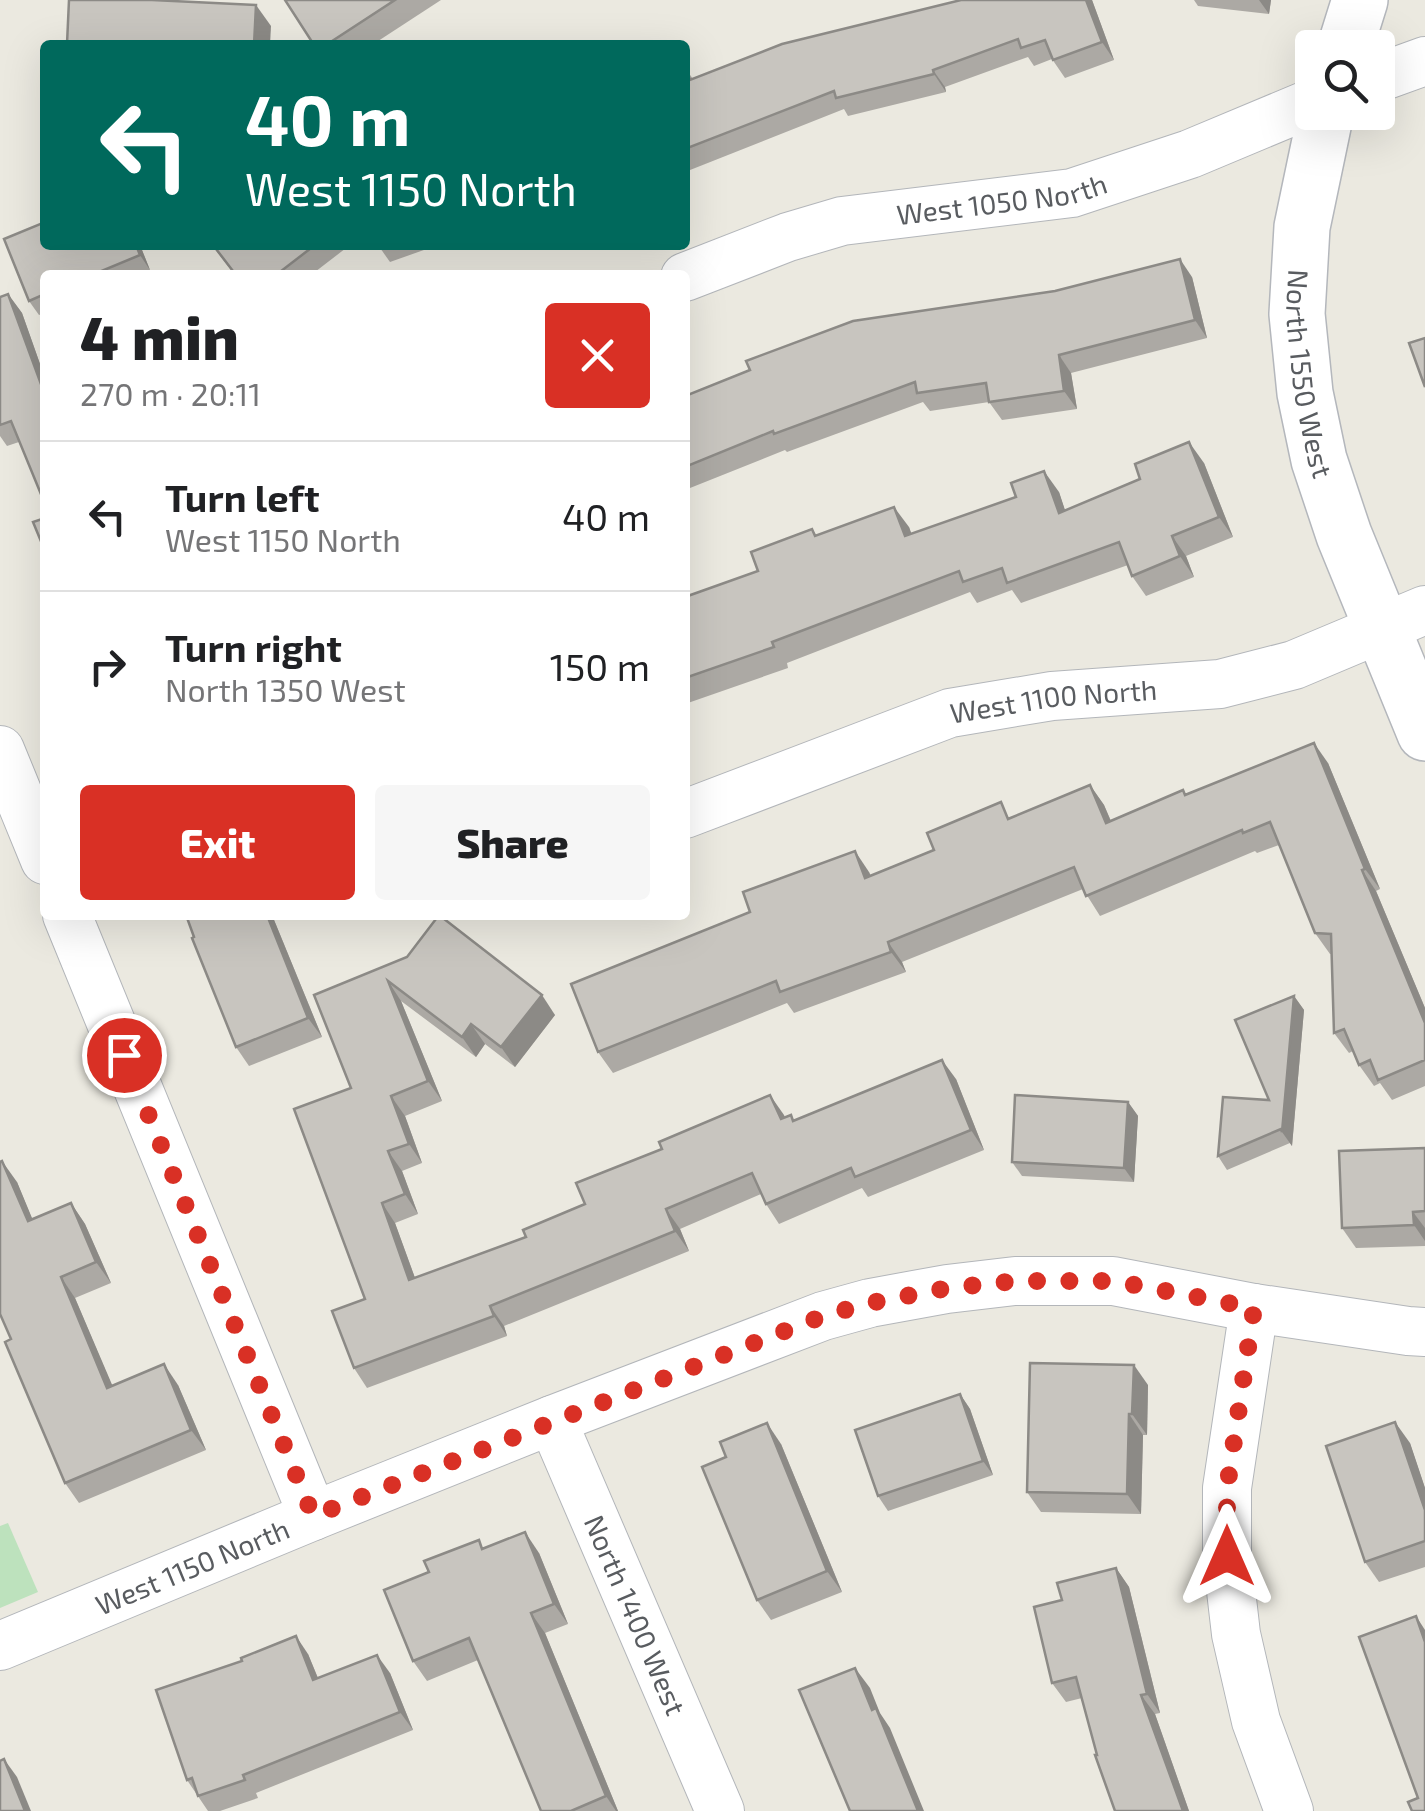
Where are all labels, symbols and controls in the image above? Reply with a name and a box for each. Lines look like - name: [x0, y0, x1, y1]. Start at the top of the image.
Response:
- map controls: [1295, 30, 1395, 130]
- button: search: [1295, 30, 1395, 130]
- text: 40 m: [245, 76, 411, 160]
- icon: left: [80, 80, 210, 210]
- text: West 1150 North: [245, 161, 577, 215]
- street label: West 1050 North: [895, 166, 1111, 231]
- street label: North 1550 West: [1280, 268, 1341, 482]
- text: 4 min: [80, 300, 239, 372]
- button: close: [545, 303, 650, 408]
- text: 270 m · 20:11: [80, 374, 261, 412]
- text: Turn left: [165, 474, 320, 520]
- icon: left: [80, 489, 135, 544]
- text: 40 m: [562, 493, 650, 539]
- text: West 1150 North: [165, 520, 401, 558]
- text: Turn right: [165, 624, 342, 670]
- icon: right: [80, 639, 135, 694]
- text: 150 m: [550, 643, 650, 689]
- text: North 1350 West: [165, 670, 406, 708]
- street label: West 1100 North: [947, 672, 1158, 730]
- button: Exit: [80, 785, 355, 900]
- button: Share: [375, 785, 650, 900]
- pin: [82, 1013, 167, 1098]
- icon: arrive: [97, 1028, 152, 1083]
- position arrow: [1175, 1504, 1279, 1608]
- street label: North 1400 West: [578, 1510, 694, 1720]
- street label: West 1150 North: [90, 1511, 294, 1622]

